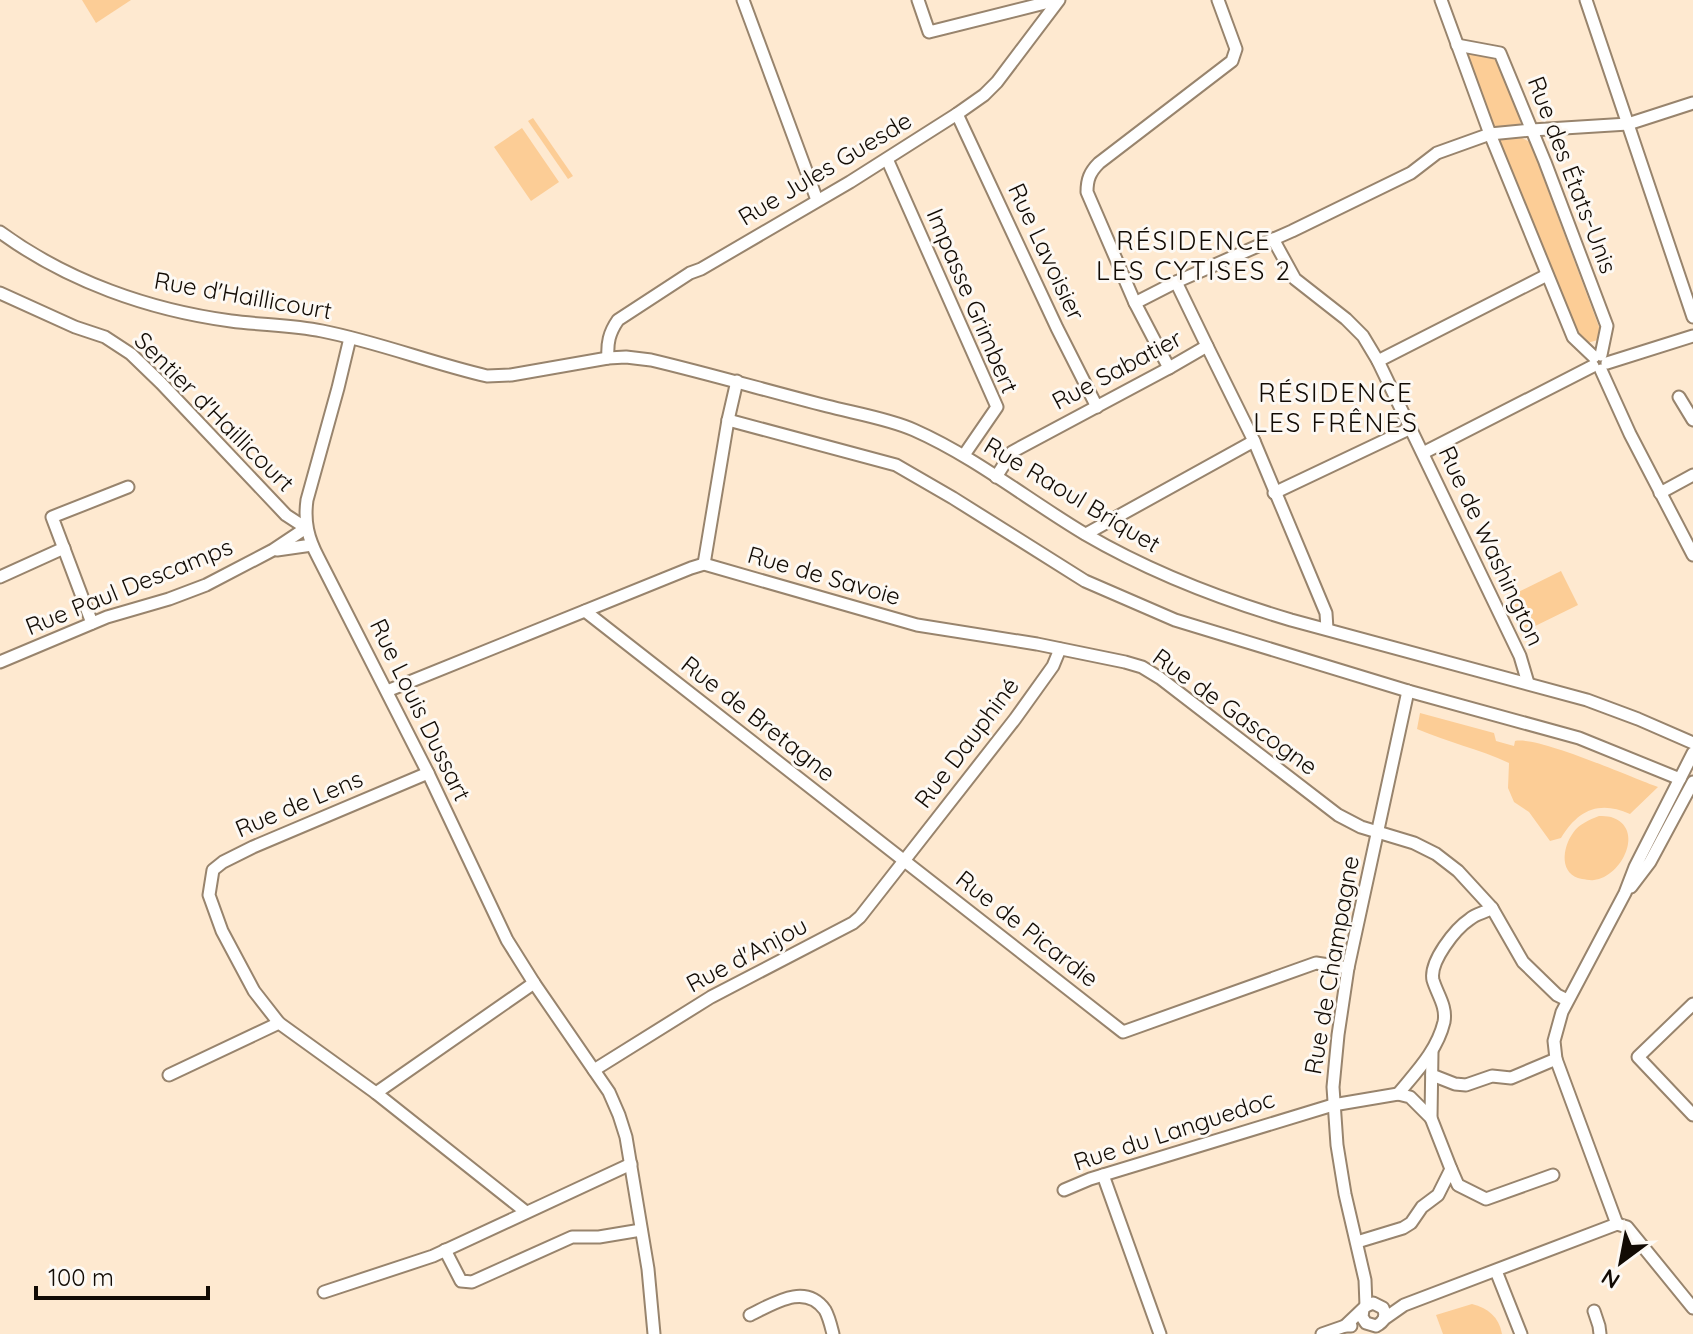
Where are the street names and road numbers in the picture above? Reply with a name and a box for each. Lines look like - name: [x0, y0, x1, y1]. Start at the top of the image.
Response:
- street label: Rue des États-Unis: [1522, 72, 1624, 277]
- street label: Rue Jules Guesde: [732, 105, 917, 232]
- street label: Rue Lavoisier: [1002, 178, 1092, 325]
- street label: Impasse Grimbert: [920, 204, 1025, 398]
- street label: Rue d'Haillicourt: [152, 265, 334, 325]
- street label: Rue Sabatier: [1046, 322, 1187, 416]
- street label: Sentier d'Haillicourt: [129, 325, 301, 497]
- street label: Rue Raoul Briquet: [979, 430, 1166, 559]
- street label: Rue de Washington: [1432, 441, 1551, 650]
- street label: Rue Paul Descamps: [21, 531, 237, 641]
- street label: Rue de Savoie: [744, 539, 904, 611]
- street label: Rue Louis Dussart: [364, 614, 478, 806]
- street label: Rue de Gascogne: [1147, 641, 1324, 781]
- street label: Rue de Bretagne: [676, 649, 842, 788]
- street label: Rue Dauphiné: [907, 671, 1025, 814]
- street label: Rue de Lens: [230, 763, 367, 843]
- street label: Rue de Champagne: [1297, 853, 1365, 1076]
- street label: Rue de Picardie: [950, 863, 1105, 993]
- street label: Rue d'Anjou: [681, 910, 812, 999]
- street label: Rue du Languedoc: [1069, 1083, 1278, 1177]

